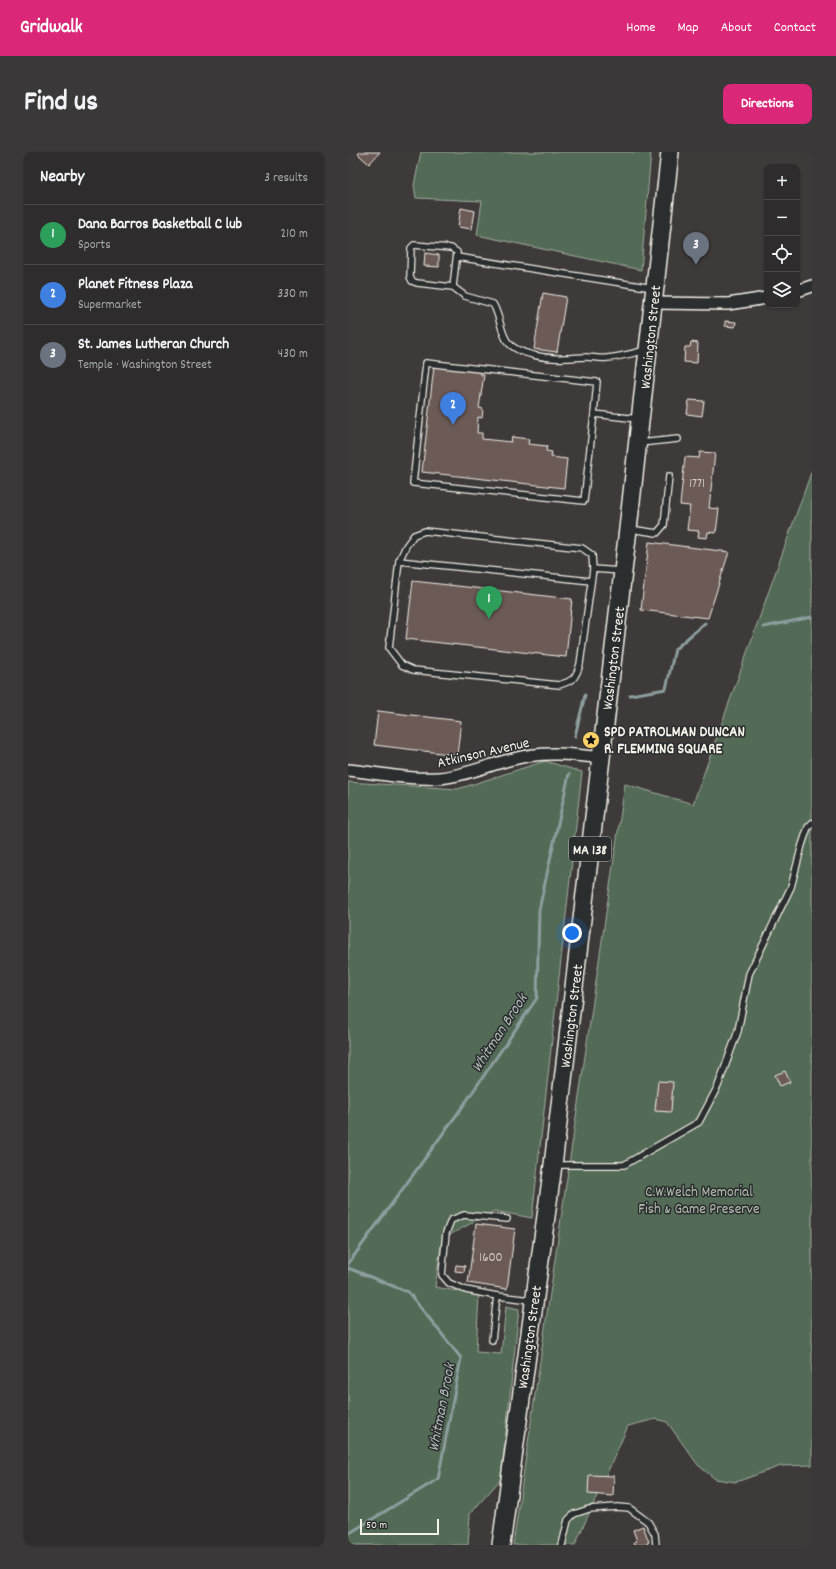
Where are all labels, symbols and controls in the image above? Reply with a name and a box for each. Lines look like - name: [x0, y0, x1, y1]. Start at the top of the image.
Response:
- text: Gridwalk: [20, 15, 83, 42]
- text: Home: [626, 18, 655, 38]
- text: Map: [677, 18, 699, 38]
- text: About: [721, 18, 752, 38]
- text: Contact: [774, 18, 816, 38]
- text: Find us: [24, 84, 98, 124]
- button: Directions: [723, 84, 812, 124]
- map controls: [764, 164, 800, 308]
- button: +: [764, 164, 800, 200]
- text: Nearby: [40, 166, 84, 190]
- text: 3 results: [264, 169, 308, 188]
- button: −: [764, 200, 800, 236]
- text: Dana Barros Basketball C lub: [78, 214, 242, 236]
- text: 1: [52, 225, 54, 244]
- text: 210 m: [280, 225, 308, 244]
- pin: 3: [683, 232, 709, 265]
- text: Sports: [78, 236, 111, 255]
- button: locate: [764, 236, 800, 272]
- button: layers: [764, 272, 800, 308]
- text: Planet Fitness Plaza: [78, 274, 193, 296]
- street label: Washington Street: [636, 284, 668, 390]
- text: 2: [50, 285, 56, 304]
- text: 330 m: [277, 285, 308, 304]
- text: Supermarket: [78, 296, 142, 315]
- text: St. James Lutheran Church: [78, 334, 229, 356]
- text: 3: [50, 345, 56, 364]
- text: 430 m: [278, 345, 308, 364]
- text: Temple · Washington Street: [78, 356, 212, 375]
- pin: 2: [440, 392, 466, 425]
- house number: 1771: [689, 475, 705, 494]
- pin: 1: [476, 586, 502, 619]
- street label: Washington Street: [598, 605, 632, 711]
- place label: SPD PATROLMAN DUNCAN R. FLEMMING SQUARE: [604, 722, 745, 761]
- place icon: SPD PATROLMAN DUNCAN R. FLEMMING SQUARE: [581, 730, 601, 750]
- street label: Atkinson Avenue: [435, 733, 532, 775]
- road number: MA 138: [569, 837, 611, 861]
- your location: [562, 923, 582, 943]
- street label: Washington Street: [556, 963, 590, 1069]
- water label: Whitman Brook: [466, 988, 535, 1077]
- park label: C.W.Welch Memorial Fish & Game Preserve: [638, 1182, 760, 1221]
- house number: 1600: [479, 1249, 503, 1268]
- street label: Washington Street: [513, 1284, 549, 1390]
- water label: Whitman Brook: [423, 1360, 463, 1453]
- scale bar: [360, 1517, 439, 1536]
- text: 50 m: [366, 1518, 387, 1534]

